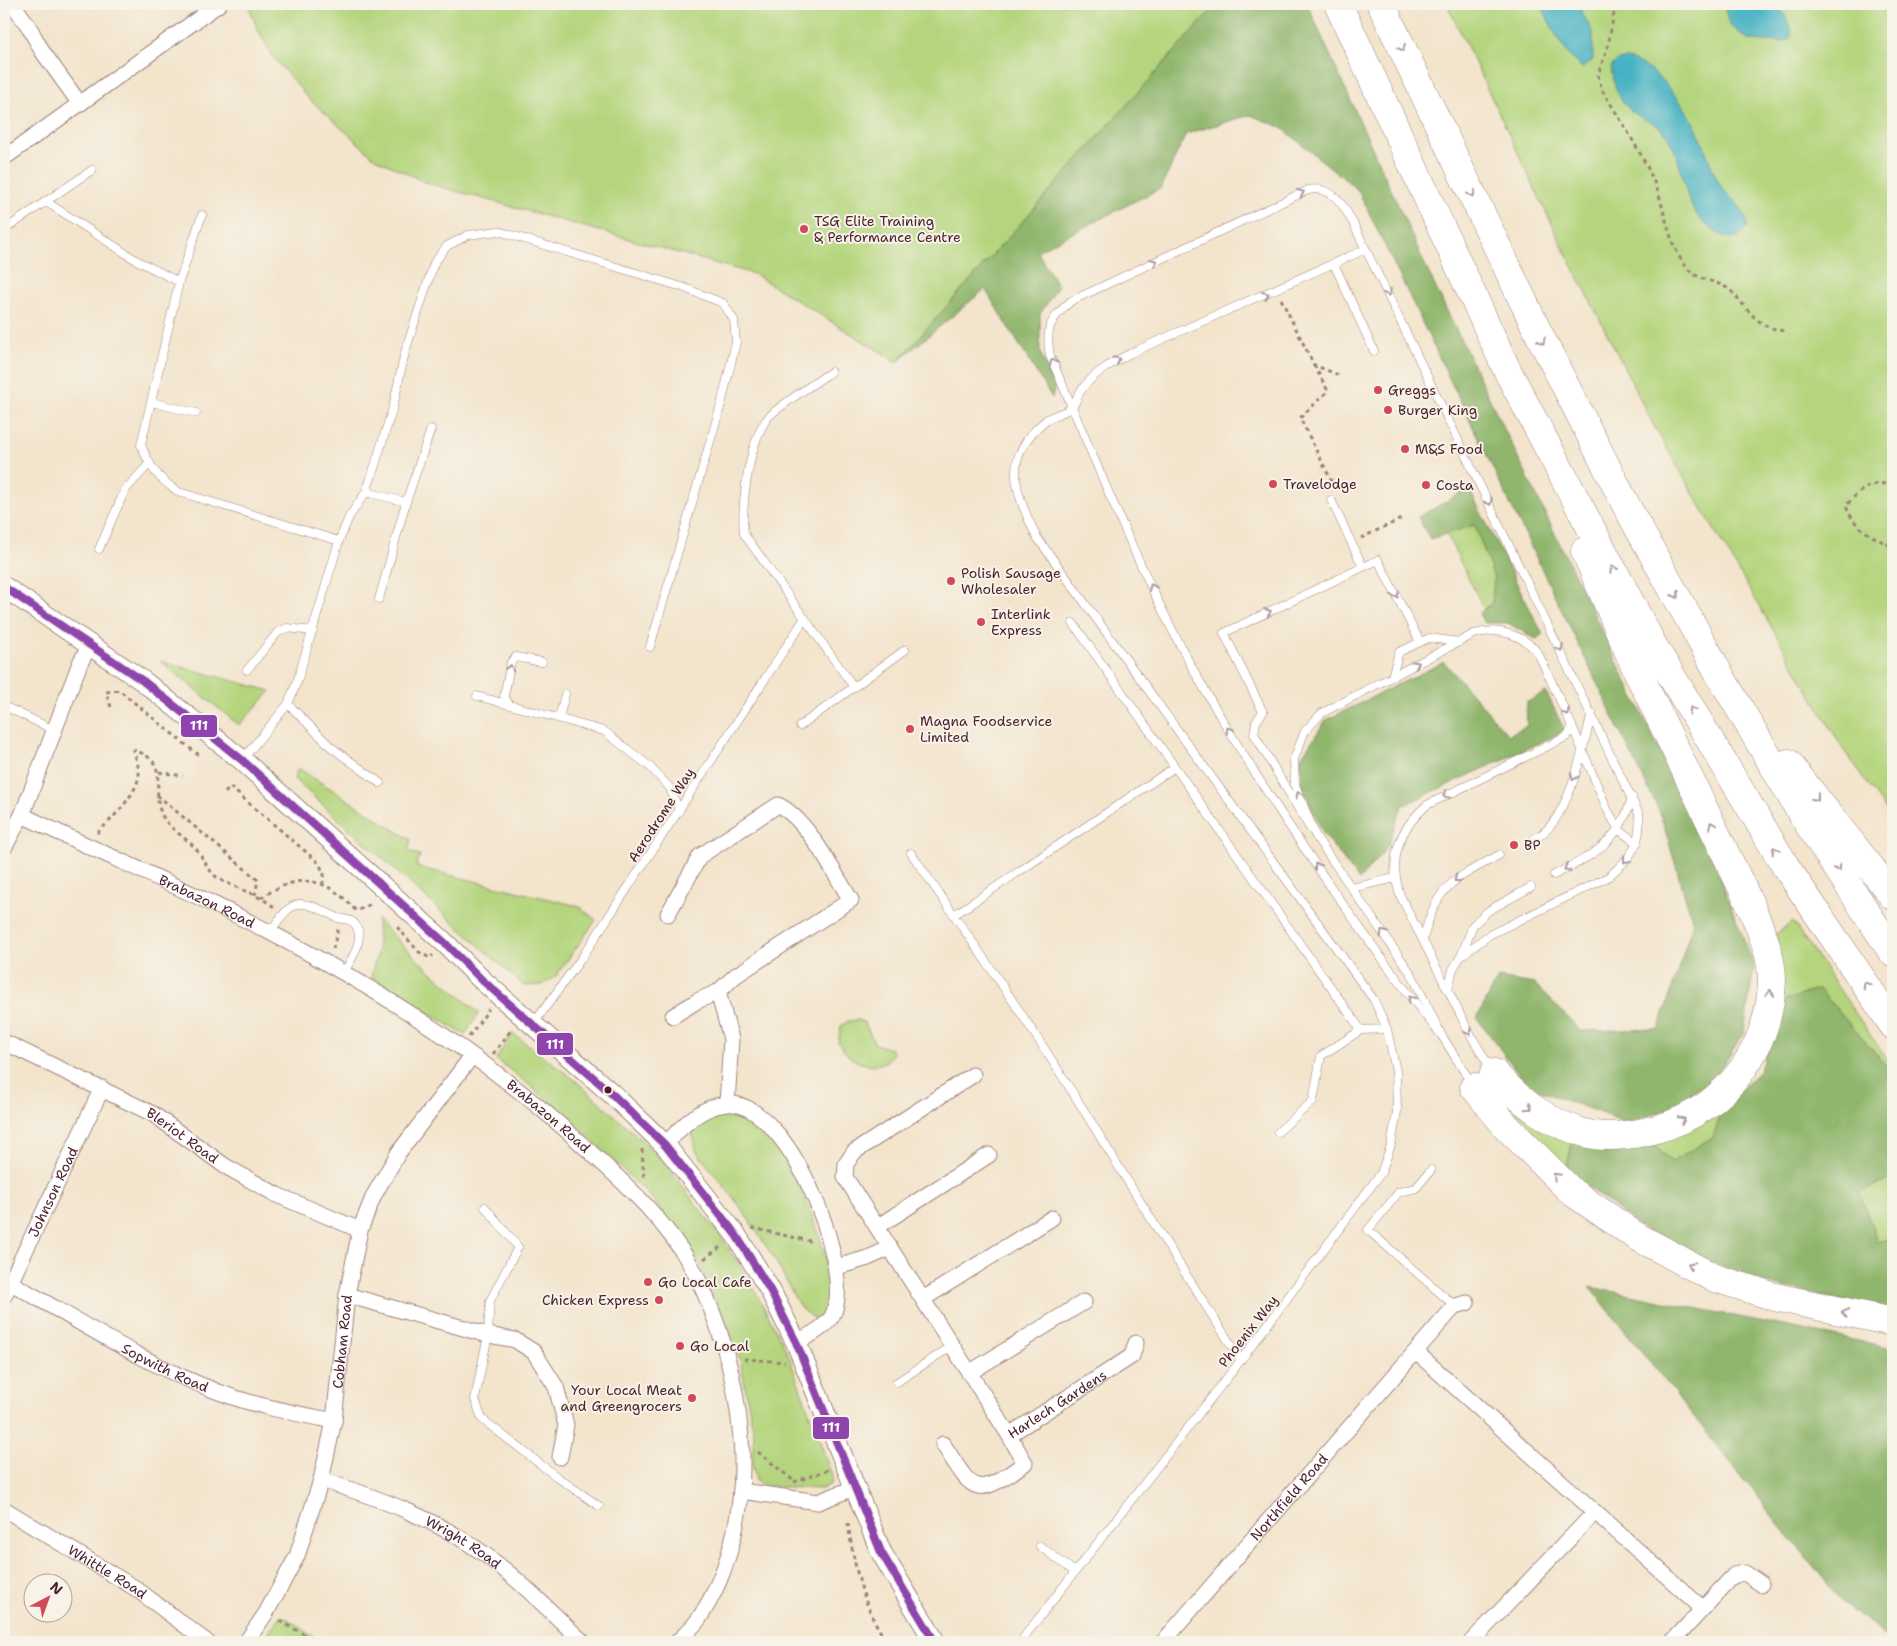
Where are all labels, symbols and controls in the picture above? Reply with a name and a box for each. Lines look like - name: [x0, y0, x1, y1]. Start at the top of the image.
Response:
- one-way arrow: [1396, 43, 1406, 52]
- one-way arrow: [1296, 189, 1305, 200]
- one-way arrow: [1466, 189, 1476, 198]
- place label: TSG Elite Training & Performance Centre: [814, 212, 961, 246]
- marker: TSG Elite Training & Performance Centre: [798, 223, 810, 235]
- one-way arrow: [1149, 258, 1158, 268]
- one-way arrow: [1381, 288, 1392, 297]
- one-way arrow: [1261, 290, 1270, 301]
- one-way arrow: [1536, 336, 1546, 345]
- one-way arrow: [1112, 357, 1121, 367]
- one-way arrow: [1049, 358, 1059, 367]
- place label: Greggs: [1388, 381, 1436, 399]
- marker: Greggs: [1372, 384, 1384, 396]
- place label: Burger King: [1398, 401, 1477, 419]
- marker: Burger King: [1382, 404, 1394, 416]
- place label: M&S Food: [1415, 440, 1483, 458]
- marker: M&S Food: [1399, 443, 1411, 455]
- place label: Travelodge: [1283, 475, 1357, 493]
- place label: Costa: [1436, 476, 1474, 494]
- marker: Travelodge: [1267, 478, 1279, 490]
- marker: Costa: [1420, 479, 1432, 491]
- one-way arrow: [1483, 497, 1493, 506]
- place label: Polish Sausage Wholesaler: [961, 564, 1061, 598]
- one-way arrow: [1609, 565, 1619, 574]
- marker: Polish Sausage Wholesaler: [945, 575, 957, 587]
- one-way arrow: [1148, 583, 1158, 592]
- one-way arrow: [1390, 590, 1400, 599]
- one-way arrow: [1670, 590, 1680, 599]
- place label: Interlink Express: [991, 605, 1051, 639]
- one-way arrow: [1263, 608, 1272, 619]
- marker: Interlink Express: [975, 616, 987, 628]
- one-way arrow: [1554, 643, 1564, 652]
- one-way arrow: [1410, 660, 1419, 670]
- one-way arrow: [504, 664, 514, 673]
- one-way arrow: [1559, 707, 1570, 716]
- one-way arrow: [1689, 707, 1699, 716]
- place label: Magna Foodservice Limited: [920, 712, 1053, 746]
- line badge: 111: [180, 714, 218, 738]
- text: 111: [190, 716, 208, 734]
- marker: Magna Foodservice Limited: [904, 723, 916, 735]
- one-way arrow: [1225, 726, 1235, 735]
- street label: Aerodrome Way: [624, 764, 698, 866]
- one-way arrow: [1569, 772, 1580, 781]
- one-way arrow: [1442, 789, 1451, 799]
- one-way arrow: [1294, 791, 1305, 800]
- one-way arrow: [1810, 793, 1819, 802]
- one-way arrow: [1708, 822, 1718, 831]
- place label: BP: [1524, 836, 1541, 854]
- marker: BP: [1508, 839, 1520, 851]
- one-way arrow: [1772, 846, 1782, 855]
- one-way arrow: [1623, 854, 1632, 863]
- one-way arrow: [1314, 862, 1323, 872]
- one-way arrow: [1563, 862, 1572, 872]
- one-way arrow: [1831, 863, 1841, 872]
- street label: Brabazon Road: [156, 871, 258, 932]
- one-way arrow: [1453, 873, 1463, 882]
- one-way arrow: [1380, 930, 1389, 939]
- one-way arrow: [1863, 981, 1872, 991]
- one-way arrow: [1765, 989, 1776, 997]
- one-way arrow: [1407, 995, 1416, 1004]
- one-way arrow: [1463, 1027, 1473, 1036]
- line badge: 111: [536, 1032, 574, 1056]
- text: 111: [546, 1035, 564, 1053]
- street label: Brabazon Road: [503, 1076, 594, 1157]
- unlabelled marker: [603, 1085, 613, 1095]
- one-way arrow: [1523, 1101, 1533, 1110]
- street label: Bleriot Road: [144, 1103, 222, 1168]
- one-way arrow: [1677, 1116, 1686, 1126]
- street label: Johnson Road: [24, 1144, 82, 1240]
- one-way arrow: [1553, 1172, 1562, 1181]
- one-way arrow: [1687, 1261, 1696, 1271]
- place label: Go Local Cafe: [658, 1273, 752, 1291]
- marker: Go Local Cafe: [642, 1276, 654, 1288]
- place label: Chicken Express: [542, 1291, 649, 1309]
- street label: Phoenix Way: [1214, 1291, 1282, 1371]
- street label: Cobham Road: [328, 1294, 356, 1389]
- marker: Chicken Express: [653, 1294, 665, 1306]
- one-way arrow: [1841, 1309, 1850, 1319]
- place label: Go Local: [690, 1337, 750, 1355]
- street label: Sopwith Road: [118, 1339, 211, 1396]
- marker: Go Local: [674, 1340, 686, 1352]
- street label: Harlech Gardens: [1004, 1366, 1110, 1443]
- place label: Your Local Meat and Greengrocers: [560, 1381, 682, 1415]
- marker: Your Local Meat and Greengrocers: [686, 1392, 698, 1404]
- line badge: 111: [812, 1416, 850, 1440]
- text: 111: [822, 1418, 840, 1436]
- street label: Northfield Road: [1246, 1450, 1332, 1544]
- street label: Wright Road: [422, 1512, 505, 1573]
- street label: Whittle Road: [65, 1541, 151, 1603]
- north arrow: [22, 1574, 72, 1624]
- text: N: [46, 1578, 67, 1599]

